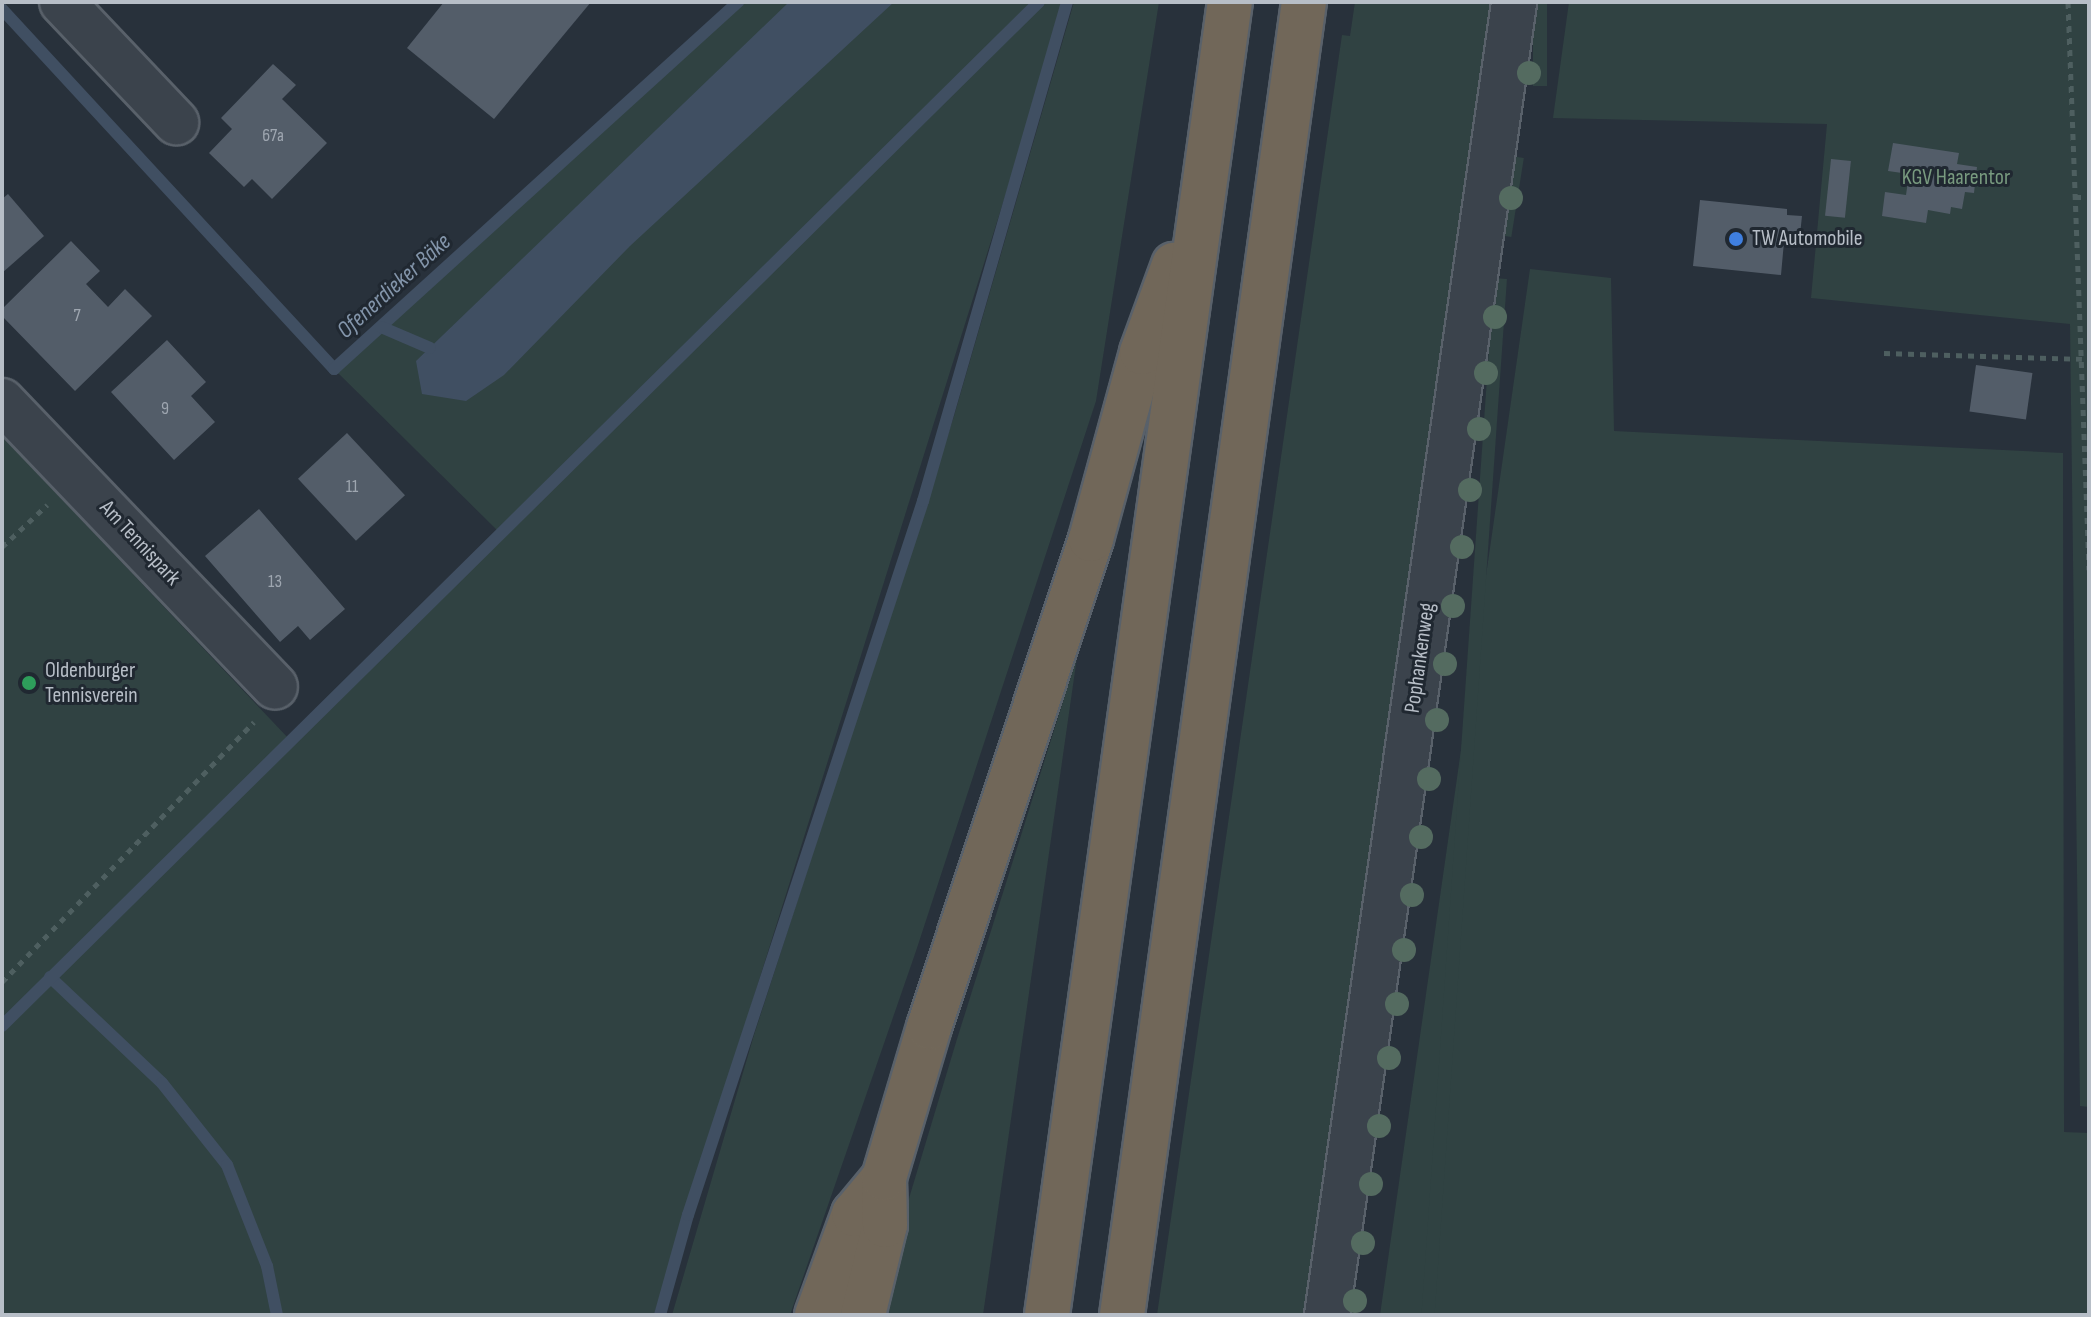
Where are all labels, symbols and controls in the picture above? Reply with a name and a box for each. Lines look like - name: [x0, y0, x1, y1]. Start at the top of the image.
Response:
- house number: 67a: [262, 125, 284, 147]
- park label: KGV Haarentor: [1902, 165, 2010, 191]
- place label: TW Automobile: [1752, 226, 1863, 252]
- water label: Ofenerdieker Bäke: [331, 227, 457, 345]
- marker: TW Automobile: [1727, 230, 1745, 248]
- house number: 7: [73, 305, 81, 327]
- house number: 9: [161, 398, 169, 420]
- house number: 11: [346, 476, 358, 498]
- street label: Am Tennispark: [94, 495, 186, 591]
- house number: 13: [268, 571, 282, 593]
- street label: Pophankenweg: [1399, 601, 1441, 715]
- place label: Oldenburger Tennisverein: [45, 657, 138, 708]
- marker: Oldenburger Tennisverein: [20, 674, 38, 692]

